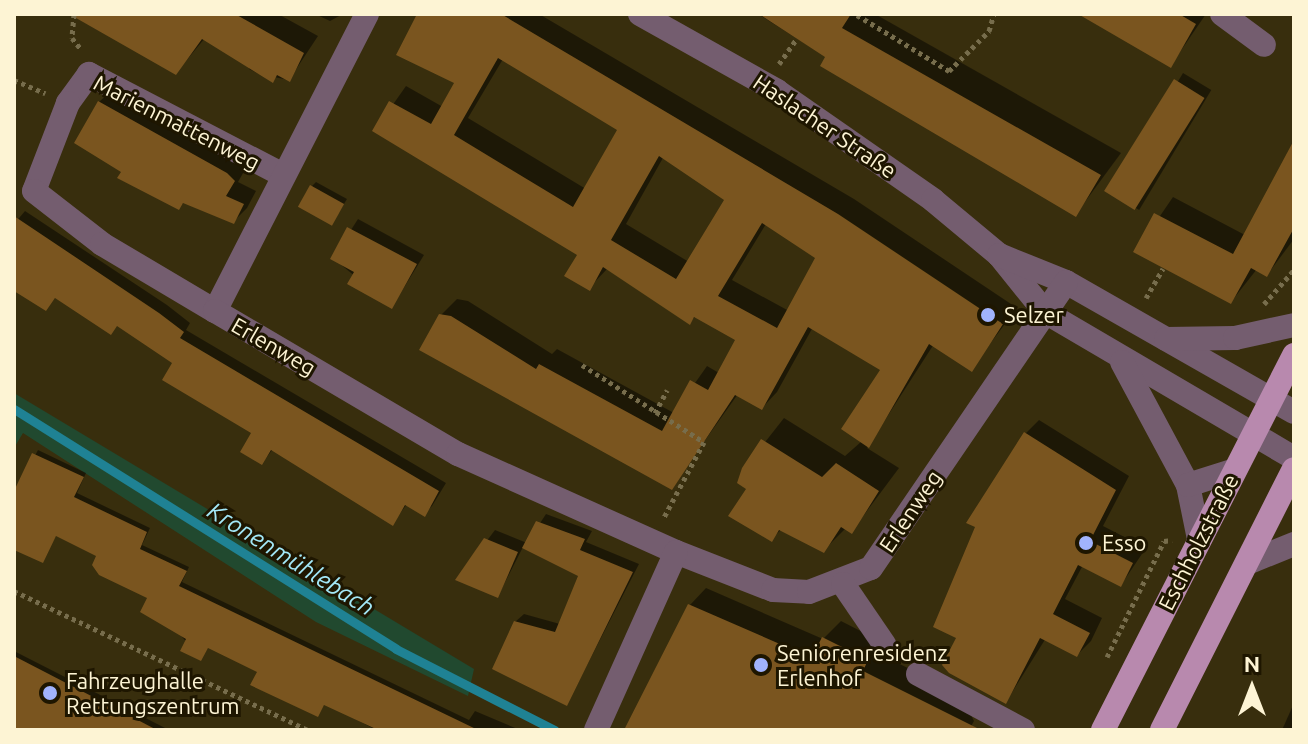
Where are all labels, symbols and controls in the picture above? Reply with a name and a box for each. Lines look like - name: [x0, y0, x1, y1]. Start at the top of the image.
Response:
- street label: Haslacher Straße: [748, 68, 902, 184]
- street label: Marienmattenweg: [90, 69, 264, 175]
- place label: Selzer: [1004, 302, 1064, 328]
- marker: Selzer: [979, 306, 997, 324]
- street label: Erlenweg: [227, 311, 321, 381]
- street label: Erlenweg: [873, 465, 947, 557]
- street label: Eschholzstraße: [1152, 470, 1244, 614]
- water label: Kronenmühlebach: [202, 496, 380, 622]
- place label: Esso: [1102, 530, 1146, 556]
- marker: Esso: [1077, 534, 1095, 552]
- place label: Seniorenresidenz Erlenhof: [777, 639, 948, 690]
- north arrow: [1212, 648, 1292, 728]
- text: N: [1244, 651, 1260, 676]
- marker: Seniorenresidenz Erlenhof: [752, 656, 770, 674]
- place label: Fahrzeughalle Rettungszentrum: [66, 667, 240, 718]
- marker: Fahrzeughalle Rettungszentrum: [41, 684, 59, 702]

